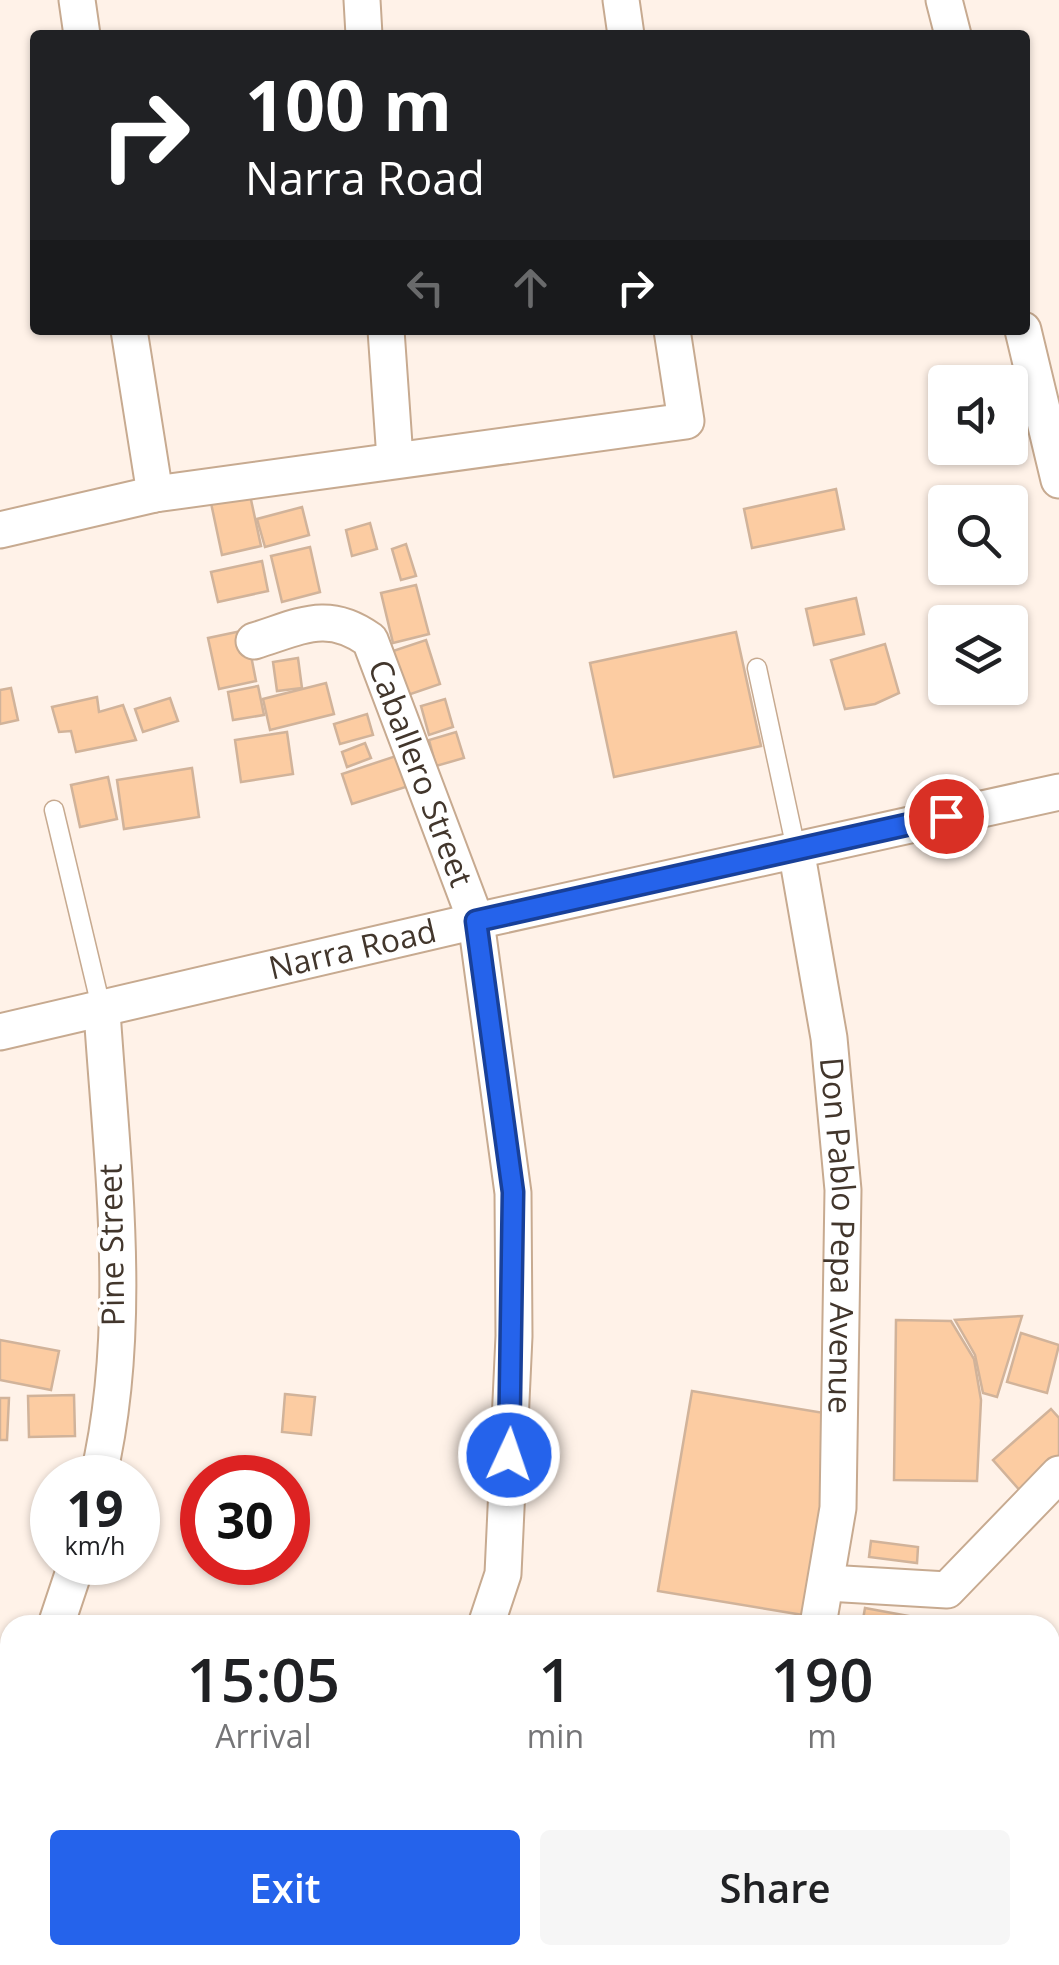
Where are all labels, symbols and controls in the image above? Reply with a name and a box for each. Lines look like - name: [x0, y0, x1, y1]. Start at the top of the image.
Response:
- text: 100 m: [245, 56, 452, 152]
- icon: right: [80, 70, 210, 200]
- text: Narra Road: [245, 147, 485, 208]
- icon: left: [398, 260, 453, 315]
- icon: ahead: [503, 260, 558, 315]
- icon: right: [608, 260, 663, 315]
- map controls: [928, 365, 1028, 705]
- button: sound: [928, 365, 1028, 465]
- button: search: [928, 485, 1028, 585]
- button: layers: [928, 605, 1028, 705]
- street label: Caballero Street: [359, 653, 484, 892]
- pin: [904, 774, 989, 859]
- icon: arrive: [919, 789, 974, 844]
- street label: Narra Road: [264, 908, 440, 989]
- street label: Don Pablo Pepa Avenue: [811, 1055, 866, 1414]
- street label: Pine Street: [88, 1163, 133, 1327]
- position arrow: [457, 1403, 561, 1507]
- speed limit sign: 30: [180, 1455, 310, 1585]
- text: 19: [66, 1474, 124, 1542]
- text: km/h: [65, 1528, 125, 1562]
- text: 15:05: [187, 1638, 340, 1720]
- text: 1: [538, 1638, 573, 1720]
- text: 190: [771, 1638, 873, 1720]
- text: Arrival: [215, 1714, 312, 1757]
- text: min: [527, 1714, 584, 1757]
- text: m: [807, 1714, 837, 1757]
- button: Exit: [50, 1830, 520, 1945]
- button: Share: [540, 1830, 1010, 1945]

